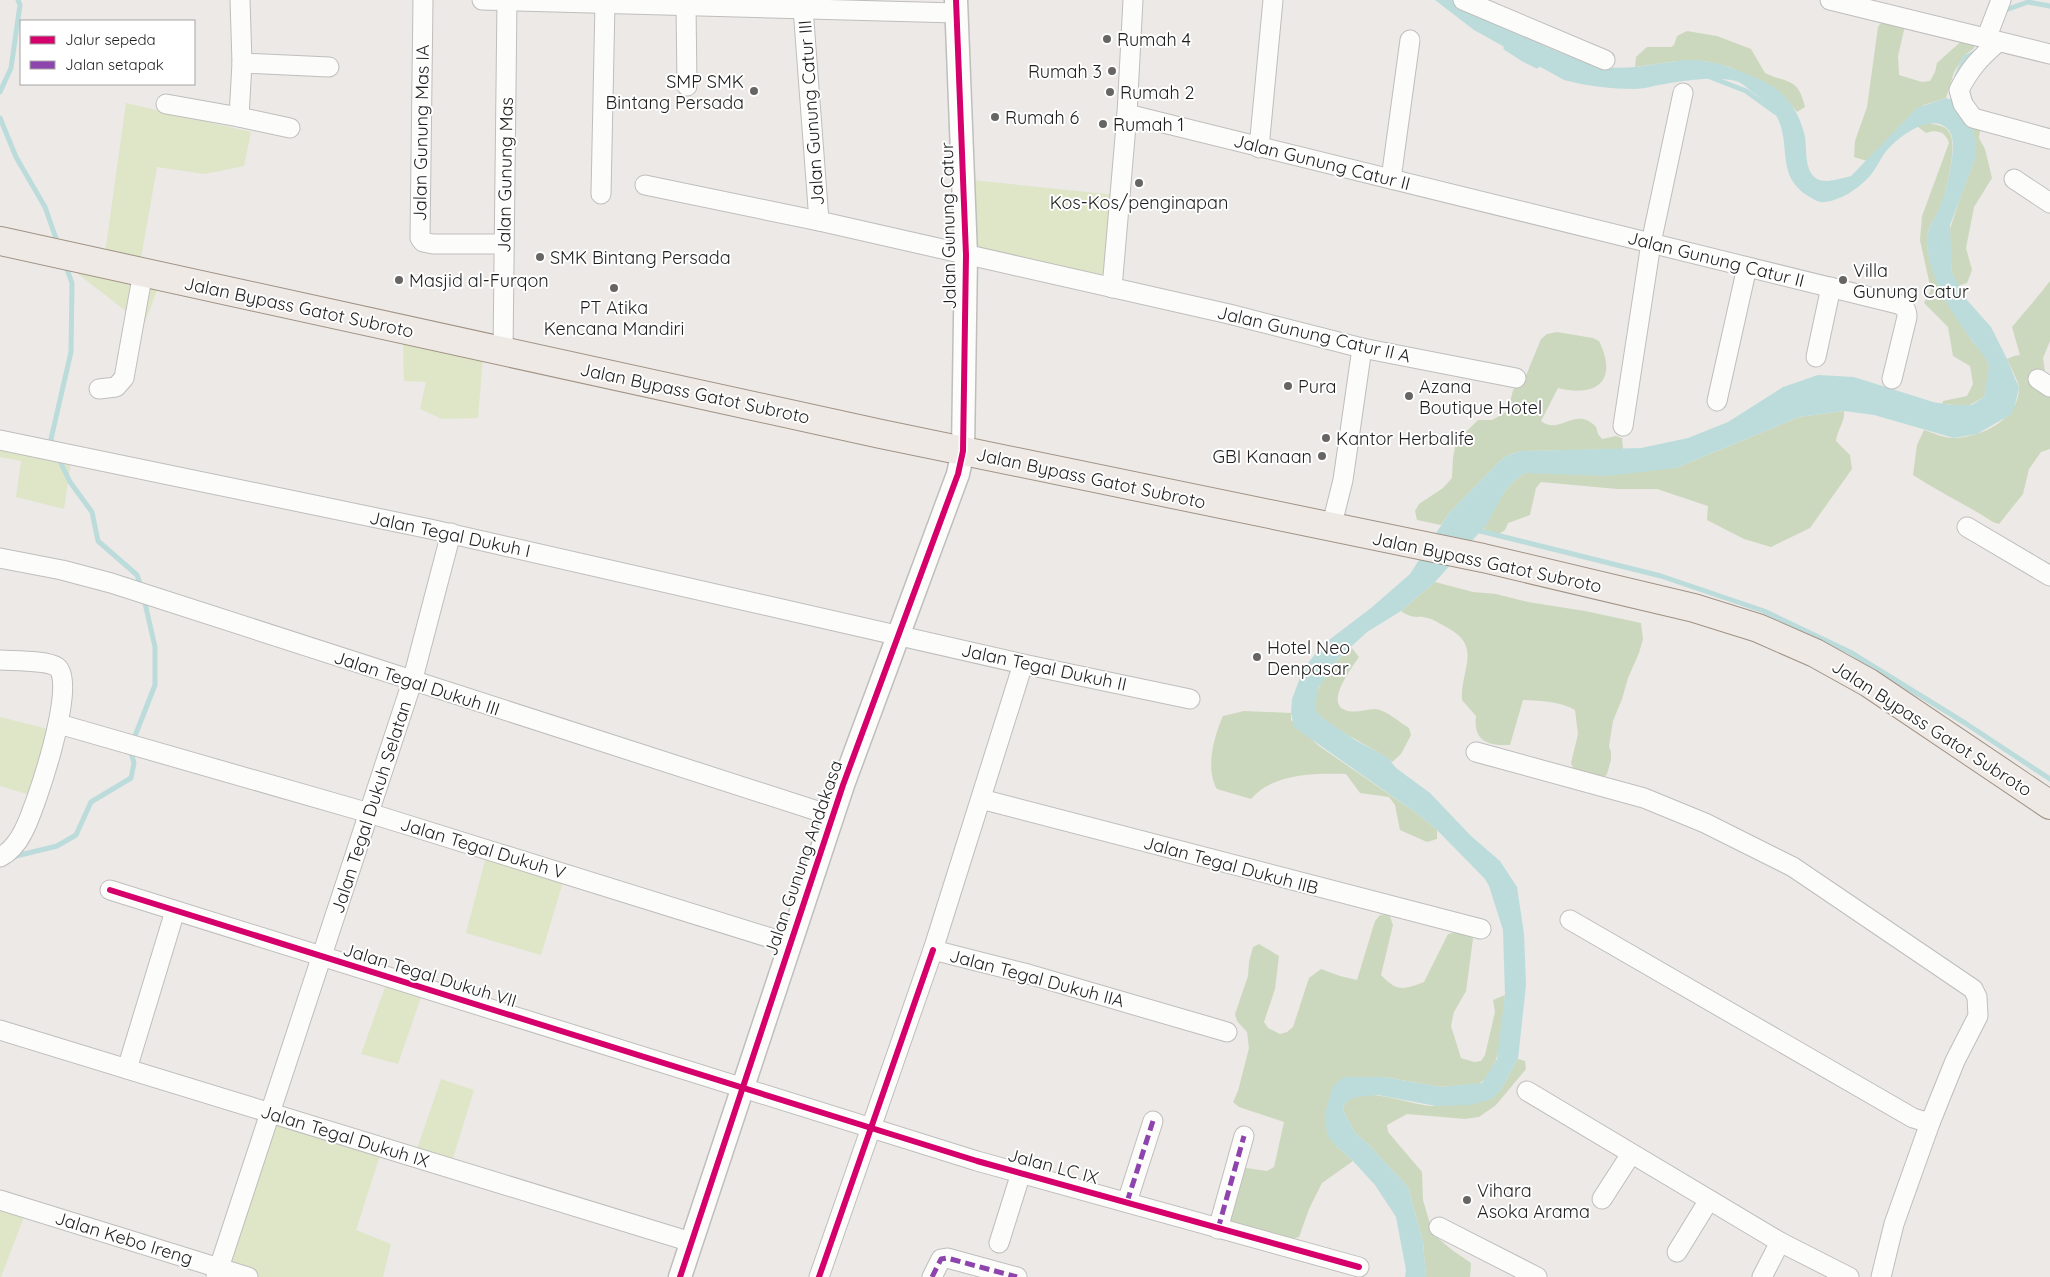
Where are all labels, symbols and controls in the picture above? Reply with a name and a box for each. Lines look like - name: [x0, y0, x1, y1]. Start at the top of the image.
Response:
- street label: Jalan Gunung Catur III: [793, 19, 829, 207]
- legend: [20, 20, 195, 85]
- place label: Rumah 4: [1117, 28, 1191, 51]
- text: Jalur sepeda: [65, 30, 156, 49]
- marker: Rumah 4: [1101, 33, 1113, 45]
- street label: Jalan Gunung Mas IA: [408, 44, 434, 222]
- text: Jalan setapak: [65, 55, 164, 74]
- place label: Rumah 3: [1028, 60, 1102, 83]
- marker: Rumah 3: [1106, 65, 1118, 77]
- place label: SMP SMK Bintang Persada: [606, 70, 744, 114]
- place label: Rumah 2: [1120, 81, 1195, 104]
- marker: SMP SMK Bintang Persada: [748, 85, 760, 97]
- marker: Rumah 2: [1104, 86, 1116, 98]
- street label: Jalan Gunung Mas: [492, 97, 518, 253]
- place label: Rumah 6: [1005, 106, 1080, 129]
- marker: Rumah 6: [989, 111, 1001, 123]
- place label: Rumah 1: [1113, 113, 1184, 136]
- marker: Rumah 1: [1097, 118, 1109, 130]
- street label: Jalan Gunung Catur II: [1231, 129, 1413, 195]
- street label: Jalan Gunung Catur: [935, 142, 961, 310]
- marker: Kos-Kos/penginapan: [1133, 177, 1145, 189]
- place label: Kos-Kos/penginapan: [1050, 191, 1228, 214]
- street label: Jalan Gunung Catur II: [1625, 226, 1807, 292]
- place label: SMK Bintang Persada: [550, 246, 731, 269]
- marker: SMK Bintang Persada: [534, 251, 546, 263]
- place label: Villa Gunung Catur: [1853, 259, 1969, 303]
- place label: Masjid al-Furqon: [409, 269, 549, 292]
- street label: Jalan Bypass Gatot Subroto: [182, 271, 416, 343]
- marker: Masjid al-Furqon: [393, 274, 405, 286]
- marker: Villa Gunung Catur: [1837, 274, 1849, 286]
- marker: PT Atika Kencana Mandiri: [608, 282, 620, 294]
- place label: PT Atika Kencana Mandiri: [544, 296, 684, 340]
- street label: Jalan Gunung Catur II A: [1215, 301, 1413, 368]
- street label: Jalan Bypass Gatot Subroto: [578, 357, 812, 429]
- place label: Pura: [1298, 375, 1337, 398]
- place label: Azana Boutique Hotel: [1419, 375, 1542, 419]
- marker: Pura: [1282, 380, 1294, 392]
- marker: Azana Boutique Hotel: [1403, 390, 1415, 402]
- place label: Kantor Herbalife: [1336, 427, 1474, 450]
- marker: Kantor Herbalife: [1320, 432, 1332, 444]
- street label: Jalan Bypass Gatot Subroto: [974, 442, 1208, 514]
- place label: GBI Kanaan: [1212, 445, 1312, 468]
- marker: GBI Kanaan: [1316, 450, 1328, 462]
- street label: Jalan Tegal Dukuh I: [367, 506, 533, 562]
- street label: Jalan Bypass Gatot Subroto: [1370, 526, 1604, 598]
- place label: Hotel Neo Denpasar: [1267, 636, 1350, 680]
- street label: Jalan Tegal Dukuh II: [959, 638, 1129, 696]
- street label: Jalan Tegal Dukuh III: [331, 645, 503, 721]
- marker: Hotel Neo Denpasar: [1251, 651, 1263, 663]
- street label: Jalan Bypass Gatot Subroto: [1828, 655, 2036, 801]
- street label: Jalan Tegal Dukuh Selatan: [326, 698, 416, 916]
- street label: Jalan Gunung Andakasa: [759, 757, 847, 959]
- street label: Jalan Tegal Dukuh V: [398, 812, 568, 884]
- street label: Jalan Tegal Dukuh IIB: [1141, 831, 1321, 899]
- street label: Jalan Tegal Dukuh VII: [340, 938, 520, 1012]
- street label: Jalan Tegal Dukuh IIA: [947, 944, 1127, 1013]
- street label: Jalan Tegal Dukuh IX: [258, 1099, 432, 1173]
- street label: Jalan LC IX: [1005, 1143, 1101, 1189]
- place label: Vihara Asoka Arama: [1477, 1179, 1590, 1223]
- marker: Vihara Asoka Arama: [1461, 1194, 1473, 1206]
- street label: Jalan Kebo Ireng: [52, 1206, 196, 1270]

